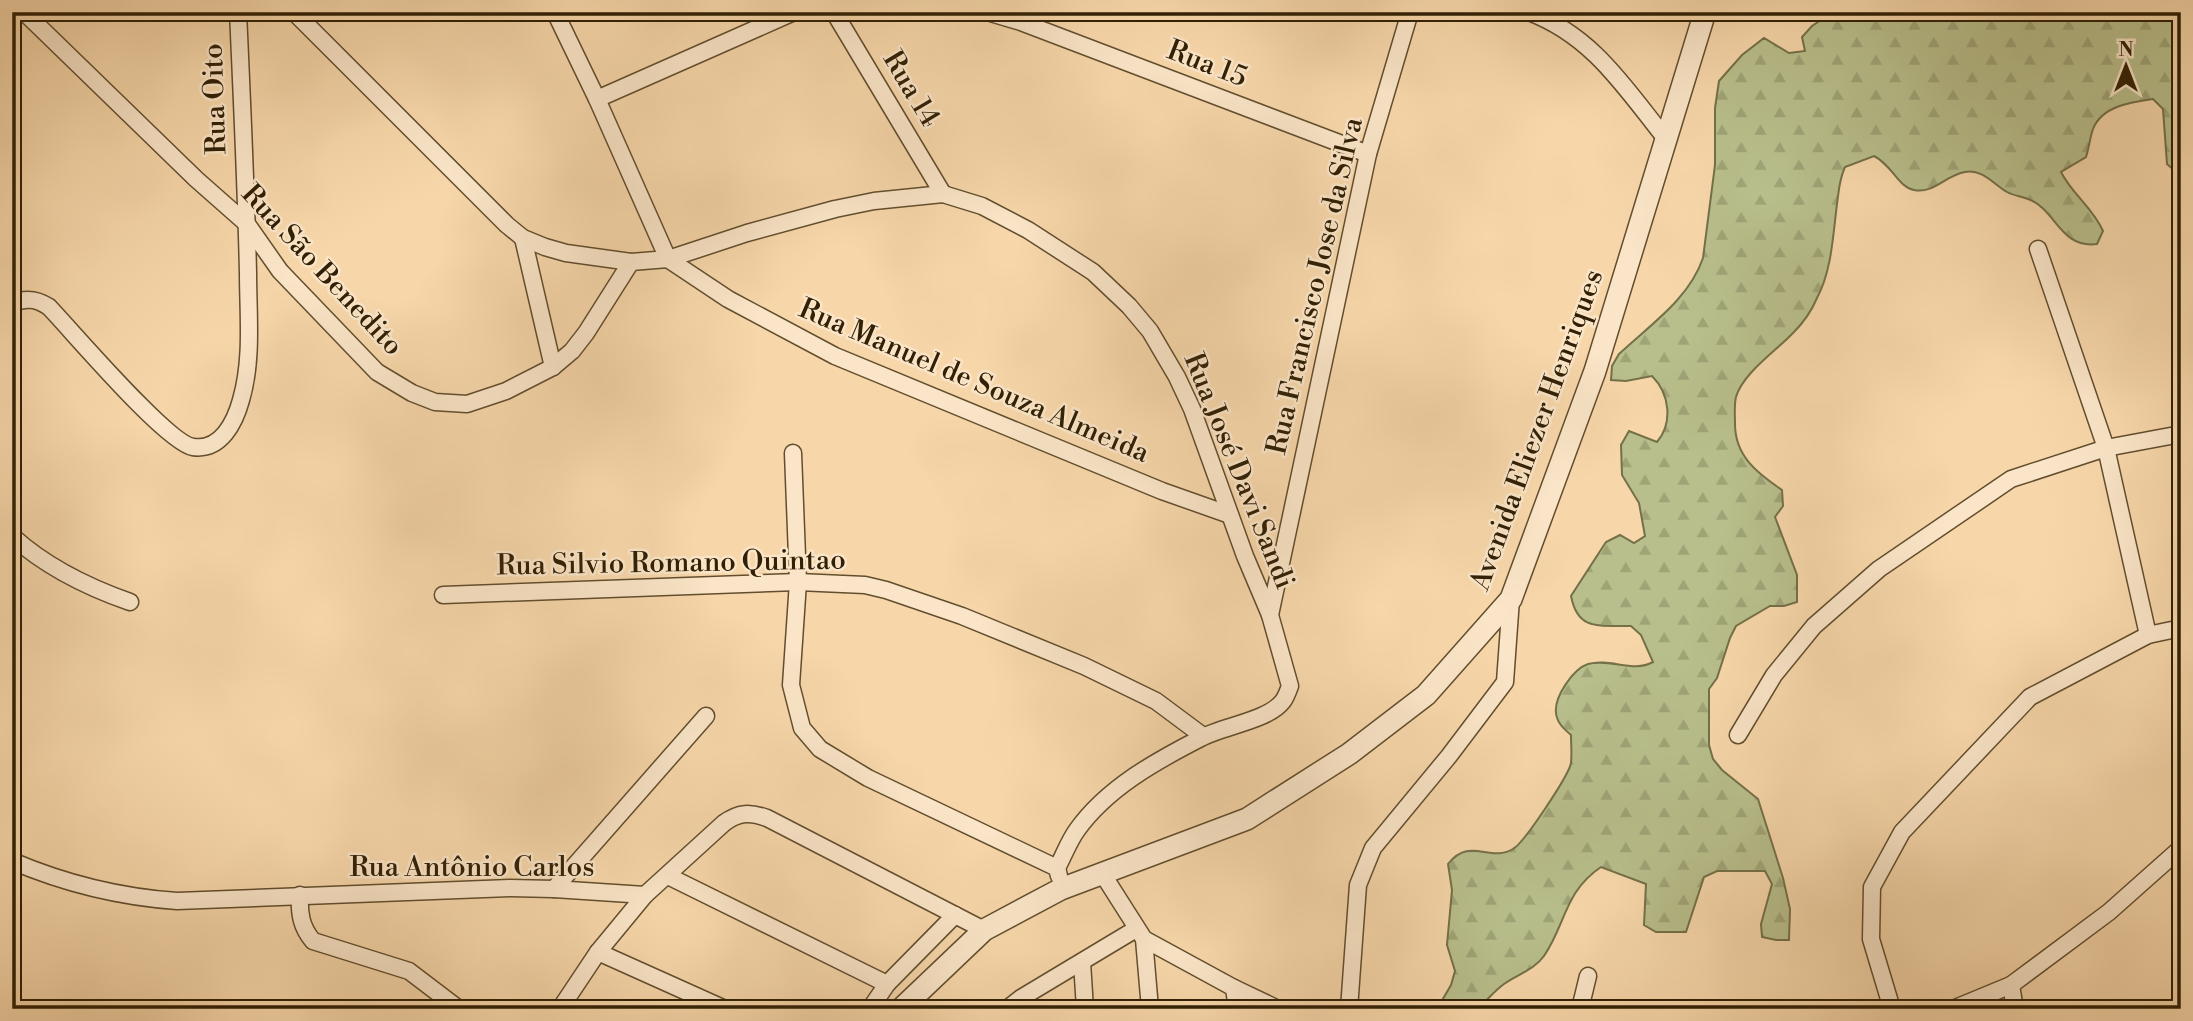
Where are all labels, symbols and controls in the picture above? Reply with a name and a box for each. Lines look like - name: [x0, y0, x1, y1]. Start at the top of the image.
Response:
- north arrow: [2092, 32, 2162, 102]
- street label: Rua 15: [1162, 33, 1252, 95]
- text: N: [2118, 38, 2134, 62]
- street label: Rua Oito: [196, 43, 234, 155]
- street label: Rua 14: [875, 44, 947, 134]
- street label: Rua Francisco Jose da Silva: [1259, 113, 1371, 458]
- street label: Rua São Benedito: [234, 177, 410, 363]
- street label: Avenida Eliezer Henriques: [1462, 265, 1611, 596]
- street label: Rua Manuel de Souza Almeida: [793, 291, 1155, 471]
- street label: Rua José Davi Sandi: [1176, 348, 1302, 594]
- street label: Rua Silvio Romano Quintao: [496, 542, 846, 584]
- street label: Rua Antônio Carlos: [349, 850, 595, 885]

